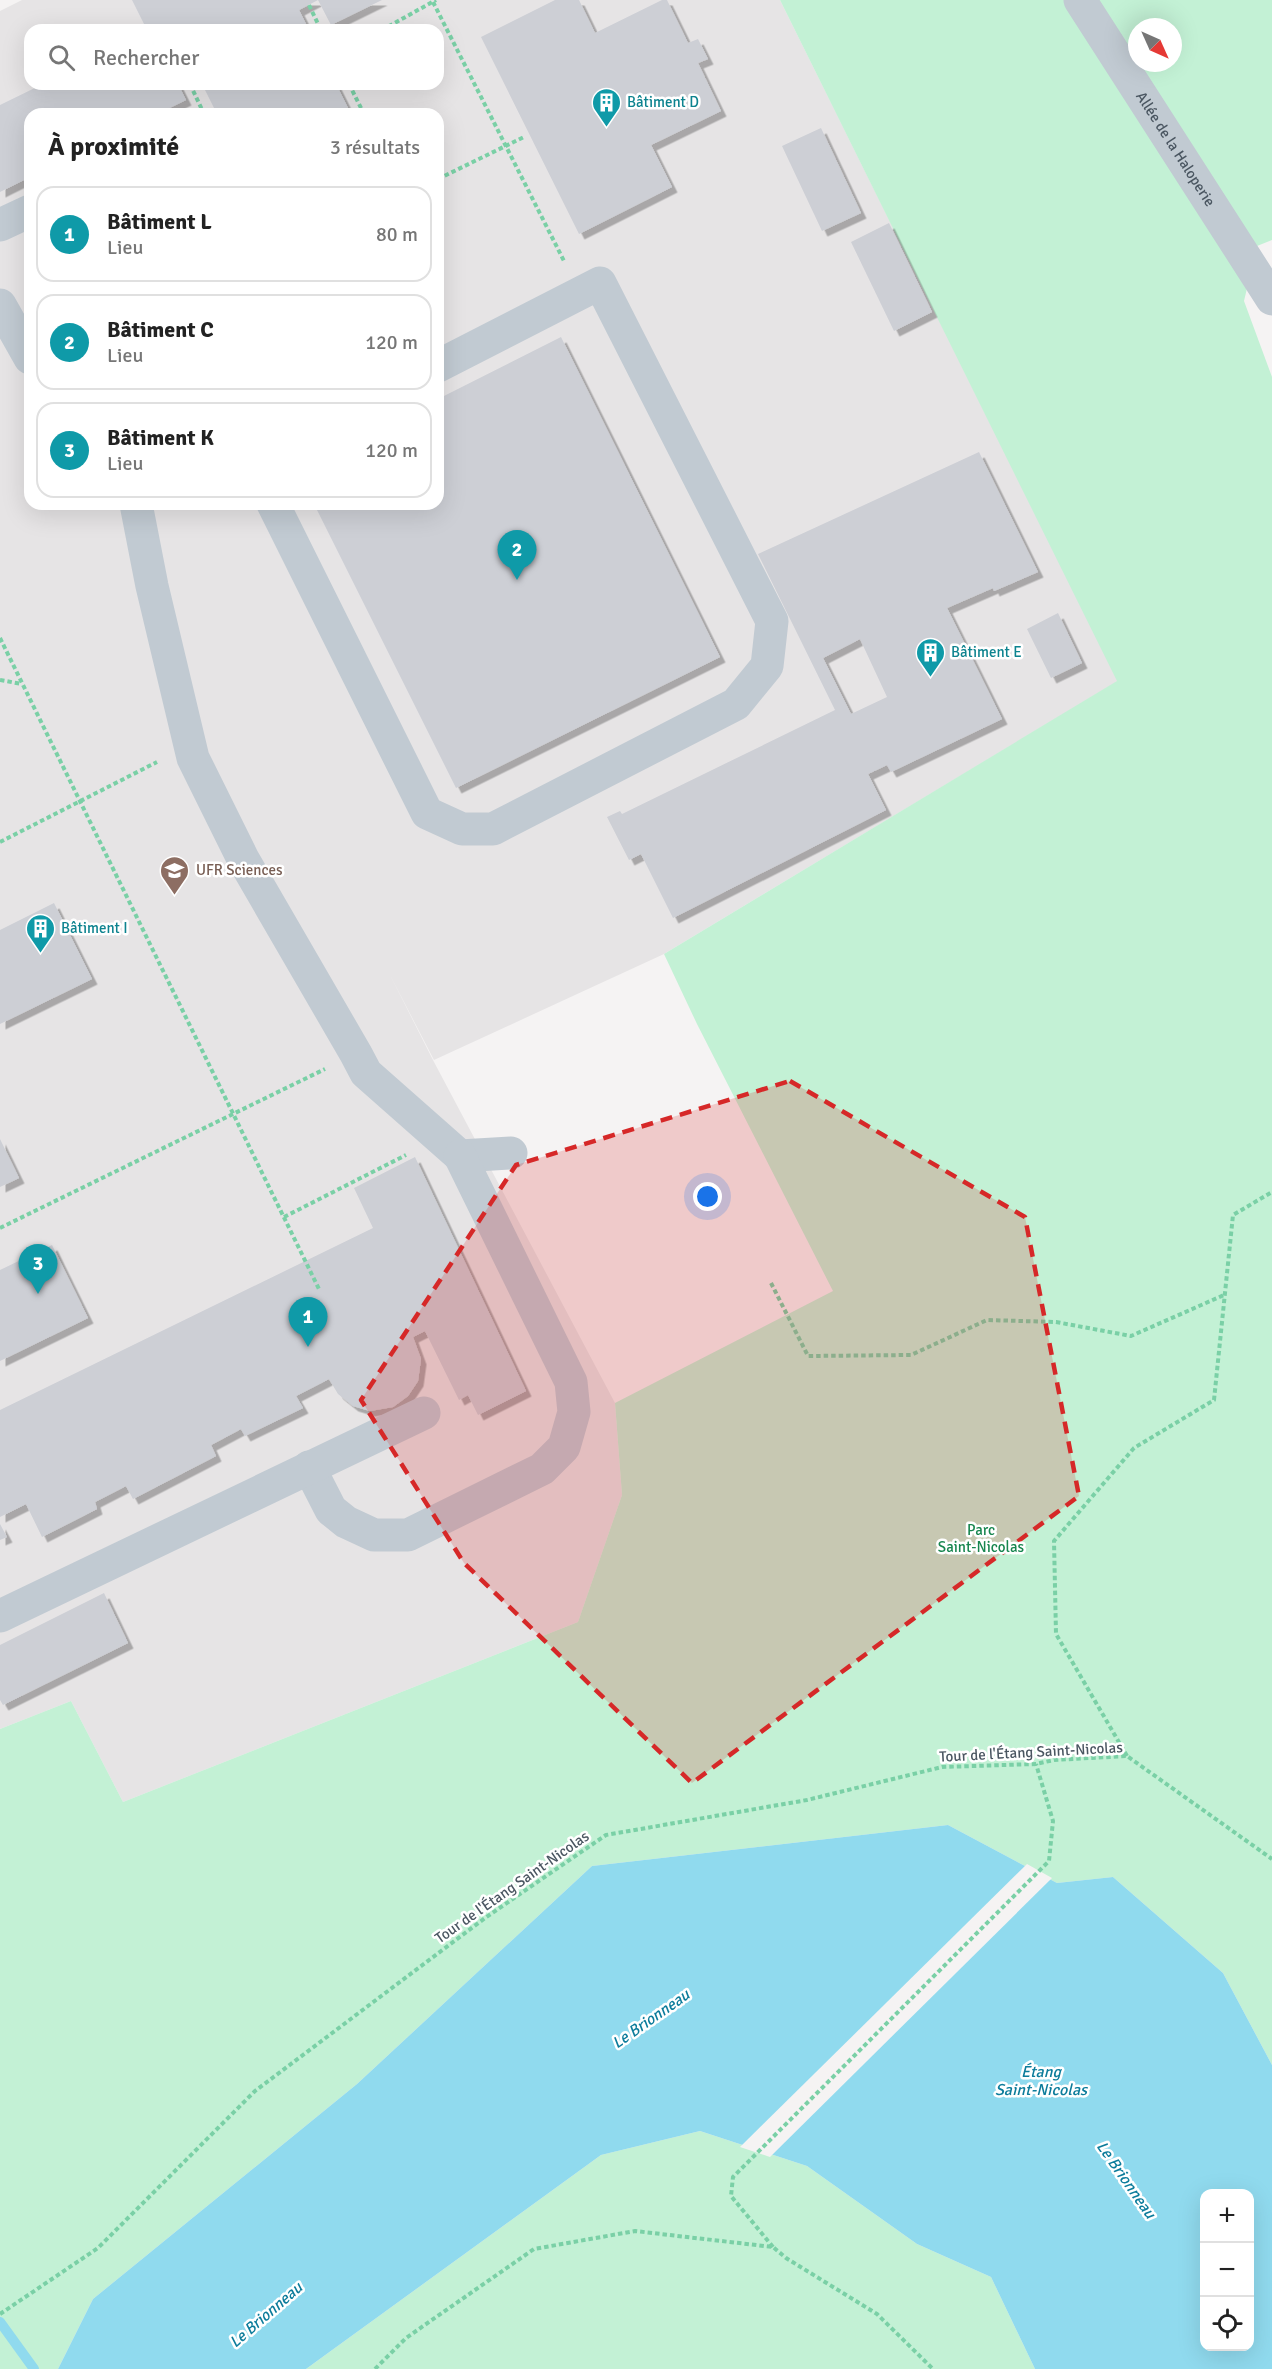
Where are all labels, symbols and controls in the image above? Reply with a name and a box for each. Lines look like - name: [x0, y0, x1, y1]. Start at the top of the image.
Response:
- north arrow: [1128, 18, 1182, 72]
- search box: [24, 24, 444, 90]
- icon: search: [45, 41, 78, 74]
- text: Rechercher: [93, 44, 199, 71]
- building icon: Bâtiment D: [590, 86, 622, 128]
- street label: Allée de la Haloperie: [1132, 88, 1219, 210]
- place label: Bâtiment D: [627, 93, 699, 111]
- text: À proximité: [48, 131, 179, 163]
- text: 3 résultats: [330, 135, 420, 160]
- text: Bâtiment L: [107, 208, 212, 235]
- text: 1: [64, 222, 75, 247]
- text: 80 m: [376, 222, 418, 247]
- text: Lieu: [107, 235, 143, 260]
- text: Bâtiment C: [107, 316, 214, 343]
- text: 2: [64, 330, 75, 355]
- text: 120 m: [365, 330, 418, 355]
- text: Lieu: [107, 343, 143, 368]
- text: Bâtiment K: [107, 424, 214, 451]
- text: 3: [64, 438, 75, 463]
- text: 120 m: [365, 438, 418, 463]
- text: Lieu: [107, 451, 143, 476]
- pin: 2: [498, 530, 536, 580]
- building icon: Bâtiment E: [914, 636, 946, 678]
- place label: Bâtiment E: [951, 643, 1022, 661]
- school or university icon: UFR Sciences: [159, 854, 191, 896]
- place label: UFR Sciences: [196, 861, 283, 879]
- building icon: Bâtiment I: [24, 912, 56, 954]
- place label: Bâtiment I: [61, 919, 128, 937]
- your location: [693, 1182, 722, 1211]
- pin: 3: [18, 1244, 57, 1294]
- pin: 1: [288, 1298, 328, 1347]
- park label: Parc Saint-Nicolas: [938, 1521, 1025, 1556]
- street label: Tour de l'Étang Saint-Nicolas: [939, 1737, 1124, 1766]
- street label: Tour de l'Étang Saint-Nicolas: [431, 1826, 593, 1947]
- water label: Le Brionneau: [608, 1984, 695, 2053]
- water label: Étang Saint-Nicolas: [995, 2062, 1089, 2100]
- water label: Le Brionneau: [1092, 2137, 1161, 2224]
- map controls: [1200, 2189, 1254, 2351]
- button: +: [1200, 2189, 1254, 2243]
- button: −: [1200, 2243, 1254, 2297]
- water label: Le Brionneau: [225, 2277, 307, 2352]
- button: locate: [1200, 2297, 1254, 2351]

